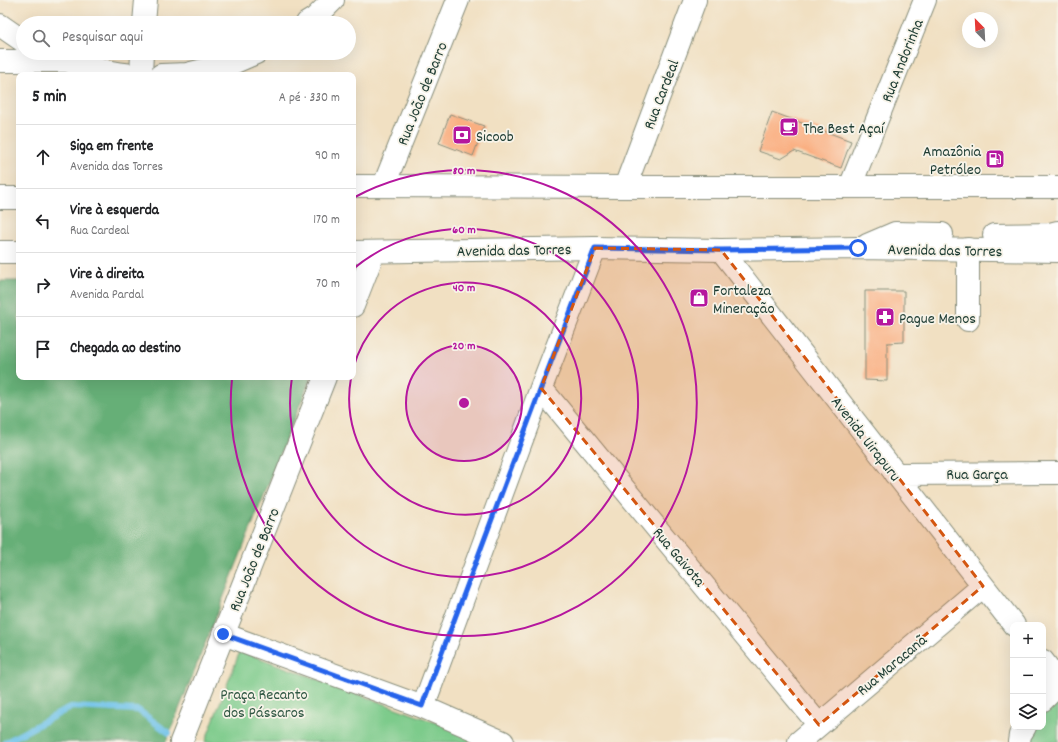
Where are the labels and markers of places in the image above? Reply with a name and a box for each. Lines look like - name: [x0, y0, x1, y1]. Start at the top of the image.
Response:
- cafe icon: The Best Açaí: [778, 116, 800, 138]
- place label: The Best Açaí: [803, 118, 885, 141]
- bank icon: Sicoob: [451, 124, 473, 146]
- place label: Sicoob: [476, 126, 514, 149]
- place label: Amazônia Petróleo: [923, 141, 981, 182]
- fuel station icon: Amazônia Petróleo: [984, 148, 1006, 170]
- place label: Fortaleza Mineração: [713, 280, 775, 321]
- shop icon: Fortaleza Mineração: [688, 287, 710, 309]
- pharmacy icon: Pague Menos: [874, 306, 896, 328]
- place label: Pague Menos: [899, 308, 976, 331]
- centre of rings: [457, 396, 471, 410]

